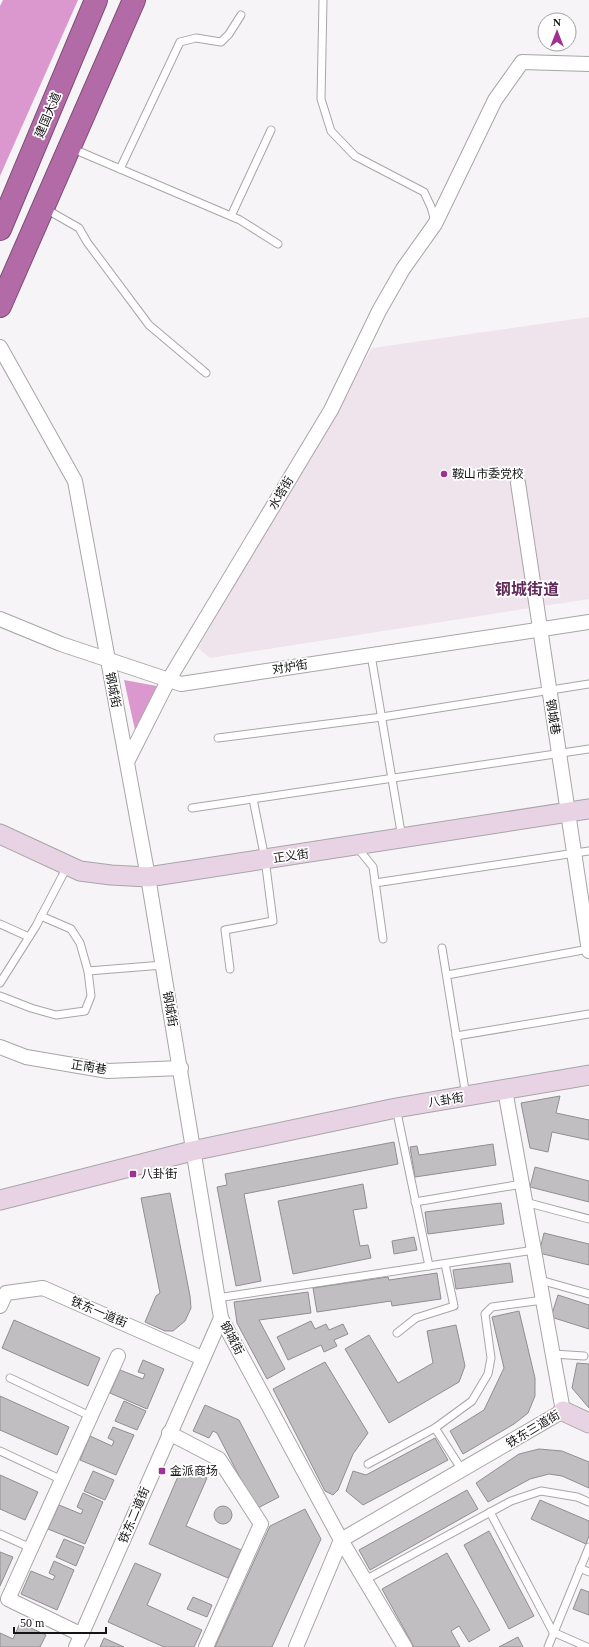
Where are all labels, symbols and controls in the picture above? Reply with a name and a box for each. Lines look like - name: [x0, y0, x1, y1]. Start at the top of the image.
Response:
- north arrow: [537, 12, 577, 52]
- text: N: [553, 16, 561, 28]
- street label: 建国大道: [32, 90, 64, 140]
- place label: 鞍山市委党校: [452, 467, 524, 481]
- marker: 鞍山市委党校: [439, 469, 449, 479]
- street label: 水塔街: [266, 474, 296, 512]
- district label: 钢城街道: [495, 580, 559, 598]
- street label: 对炉街: [271, 657, 309, 677]
- street label: 钢城街: [103, 671, 123, 709]
- street label: 钢城巷: [543, 698, 563, 736]
- street label: 正义街: [272, 847, 310, 865]
- street label: 钢城街: [160, 990, 180, 1028]
- street label: 正南巷: [70, 1057, 108, 1077]
- street label: 八卦街: [427, 1090, 465, 1110]
- place label: 八卦街: [141, 1167, 177, 1181]
- marker: 八卦街: [128, 1169, 138, 1179]
- street label: 铁东一道街: [69, 1294, 129, 1330]
- street label: 钢城街: [217, 1319, 247, 1357]
- street label: 铁东三道街: [504, 1408, 562, 1450]
- place label: 金派商场: [170, 1464, 218, 1478]
- marker: 金派商场: [157, 1466, 167, 1476]
- street label: 铁东二道街: [116, 1485, 152, 1545]
- scale bar: [14, 1609, 106, 1635]
- text: 50 m: [20, 1616, 45, 1630]

